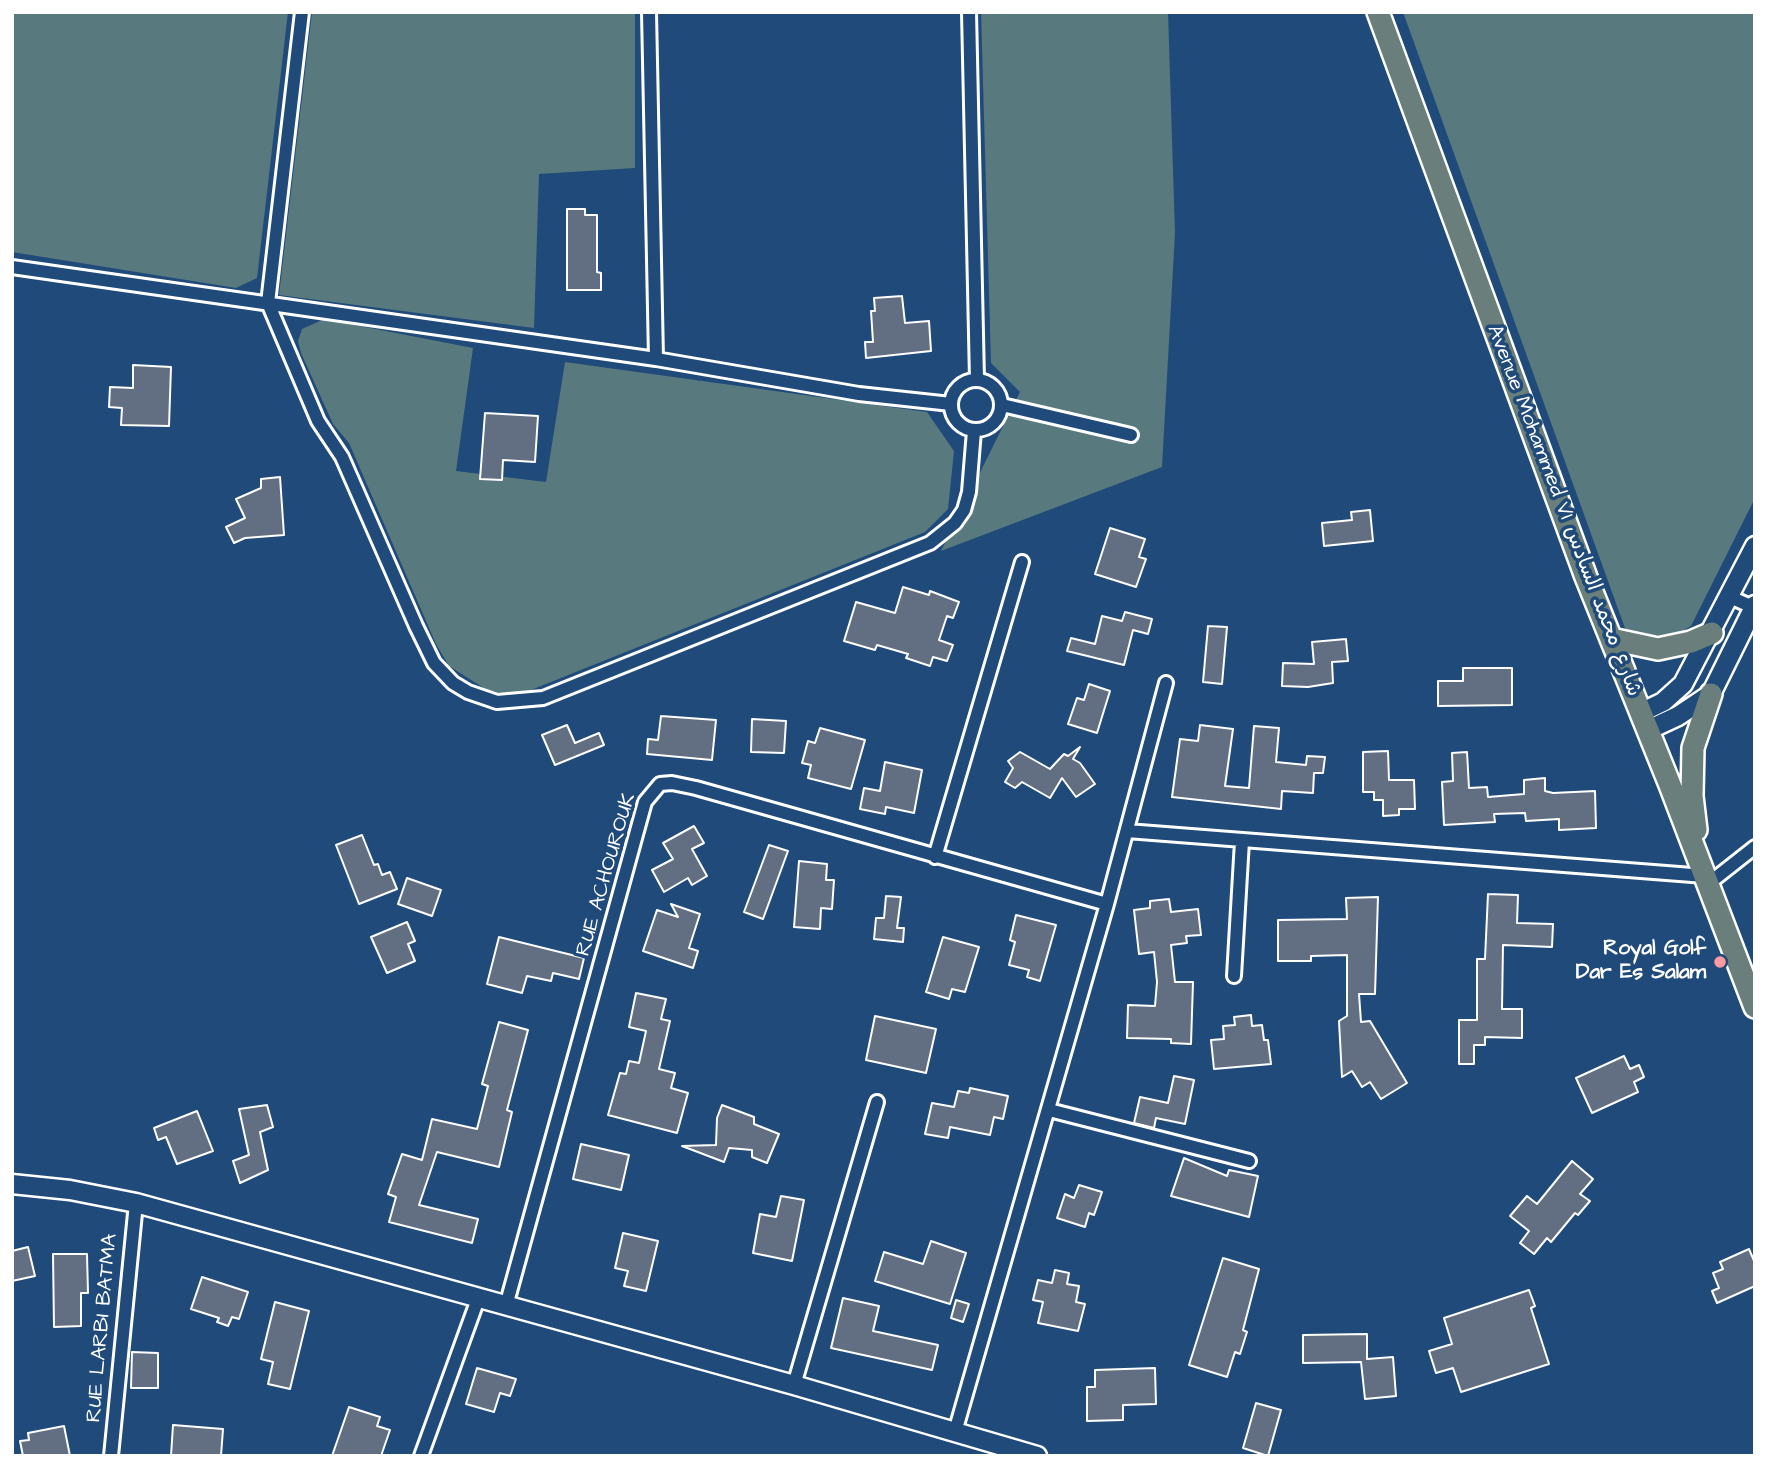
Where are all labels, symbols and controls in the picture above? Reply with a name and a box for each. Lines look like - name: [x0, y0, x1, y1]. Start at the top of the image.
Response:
- street label: Avenue Mohammed VI شارع محمد السادس: [1480, 322, 1646, 700]
- street label: RUE ACHOUROUK: [572, 791, 642, 959]
- place label: Royal Golf Dar Es Salam: [1576, 937, 1706, 987]
- marker: Royal Golf Dar Es Salam: [1712, 954, 1728, 970]
- street label: RUE LARBI BATMA: [82, 1233, 124, 1423]

